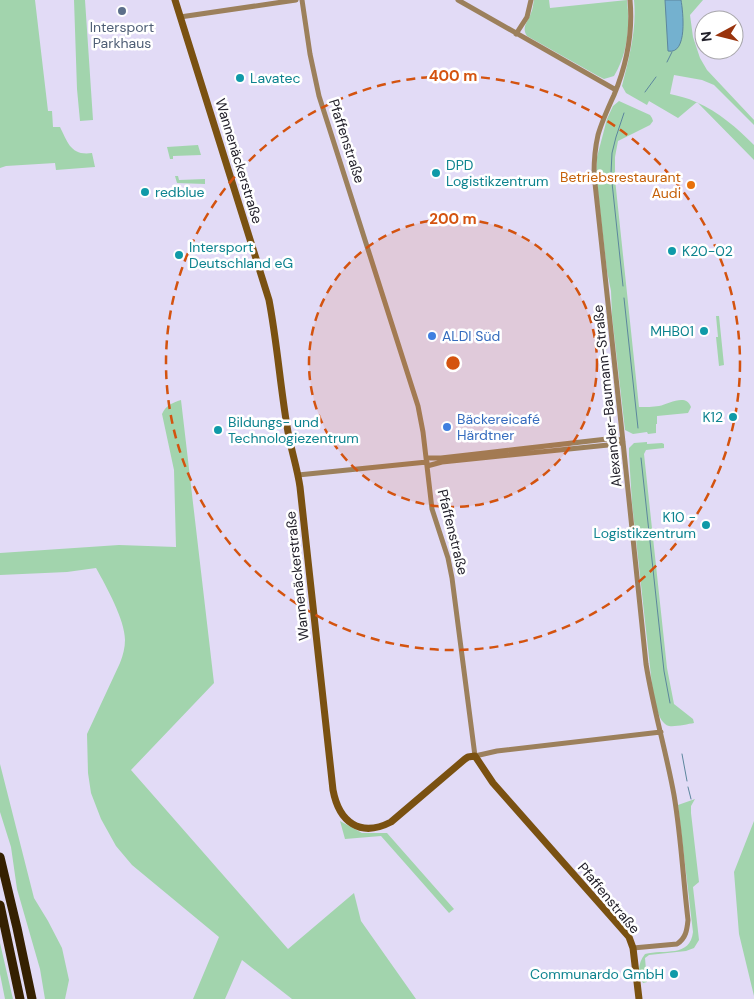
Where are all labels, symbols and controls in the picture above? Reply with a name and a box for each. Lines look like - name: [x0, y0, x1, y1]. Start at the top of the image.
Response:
- marker: Intersport Parkhaus: [116, 5, 128, 17]
- north arrow: [694, 10, 744, 60]
- place label: Intersport Parkhaus: [90, 18, 154, 52]
- text: N: [697, 30, 716, 43]
- text: 400 m: [429, 66, 477, 86]
- place label: Lavatec: [250, 69, 300, 87]
- marker: Lavatec: [234, 72, 246, 84]
- street label: Wannenäckerstraße: [211, 96, 267, 226]
- street label: Pfaffenstraße: [325, 97, 369, 185]
- place label: DPD Logistikzentrum: [446, 156, 548, 190]
- marker: DPD Logistikzentrum: [430, 167, 442, 179]
- place label: Betriebsrestaurant Audi: [560, 168, 681, 202]
- marker: Betriebsrestaurant Audi: [685, 179, 697, 191]
- place label: redblue: [155, 183, 205, 201]
- marker: redblue: [139, 186, 151, 198]
- text: 200 m: [429, 209, 477, 229]
- place label: Intersport Deutschland eG: [189, 238, 293, 272]
- place label: K20-02: [682, 242, 733, 260]
- marker: K20-02: [666, 245, 678, 257]
- marker: Intersport Deutschland eG: [173, 249, 185, 261]
- street label: Alexander-Baumann-Straße: [588, 304, 626, 488]
- place label: MHB01: [650, 322, 694, 340]
- marker: MHB01: [698, 325, 710, 337]
- place label: ALDI Süd: [442, 327, 500, 345]
- marker: ALDI Süd: [426, 330, 438, 342]
- centre of rings: [444, 354, 462, 372]
- place label: K12: [702, 408, 723, 426]
- place label: Bäckereicafé Härdtner: [457, 410, 540, 444]
- marker: K12: [727, 411, 739, 423]
- place label: Bildungs- und Technologiezentrum: [228, 413, 359, 447]
- marker: Bäckereicafé Härdtner: [441, 421, 453, 433]
- marker: Bildungs- und Technologiezentrum: [212, 424, 224, 436]
- street label: Pfaffenstraße: [434, 487, 472, 577]
- place label: K10 - Logistikzentrum: [594, 508, 696, 542]
- street label: Wannenäckerstraße: [281, 510, 313, 642]
- marker: K10 - Logistikzentrum: [700, 519, 712, 531]
- street label: Pfaffenstraße: [574, 859, 644, 937]
- place label: Communardo GmbH: [530, 965, 664, 983]
- marker: Communardo GmbH: [668, 968, 680, 980]

